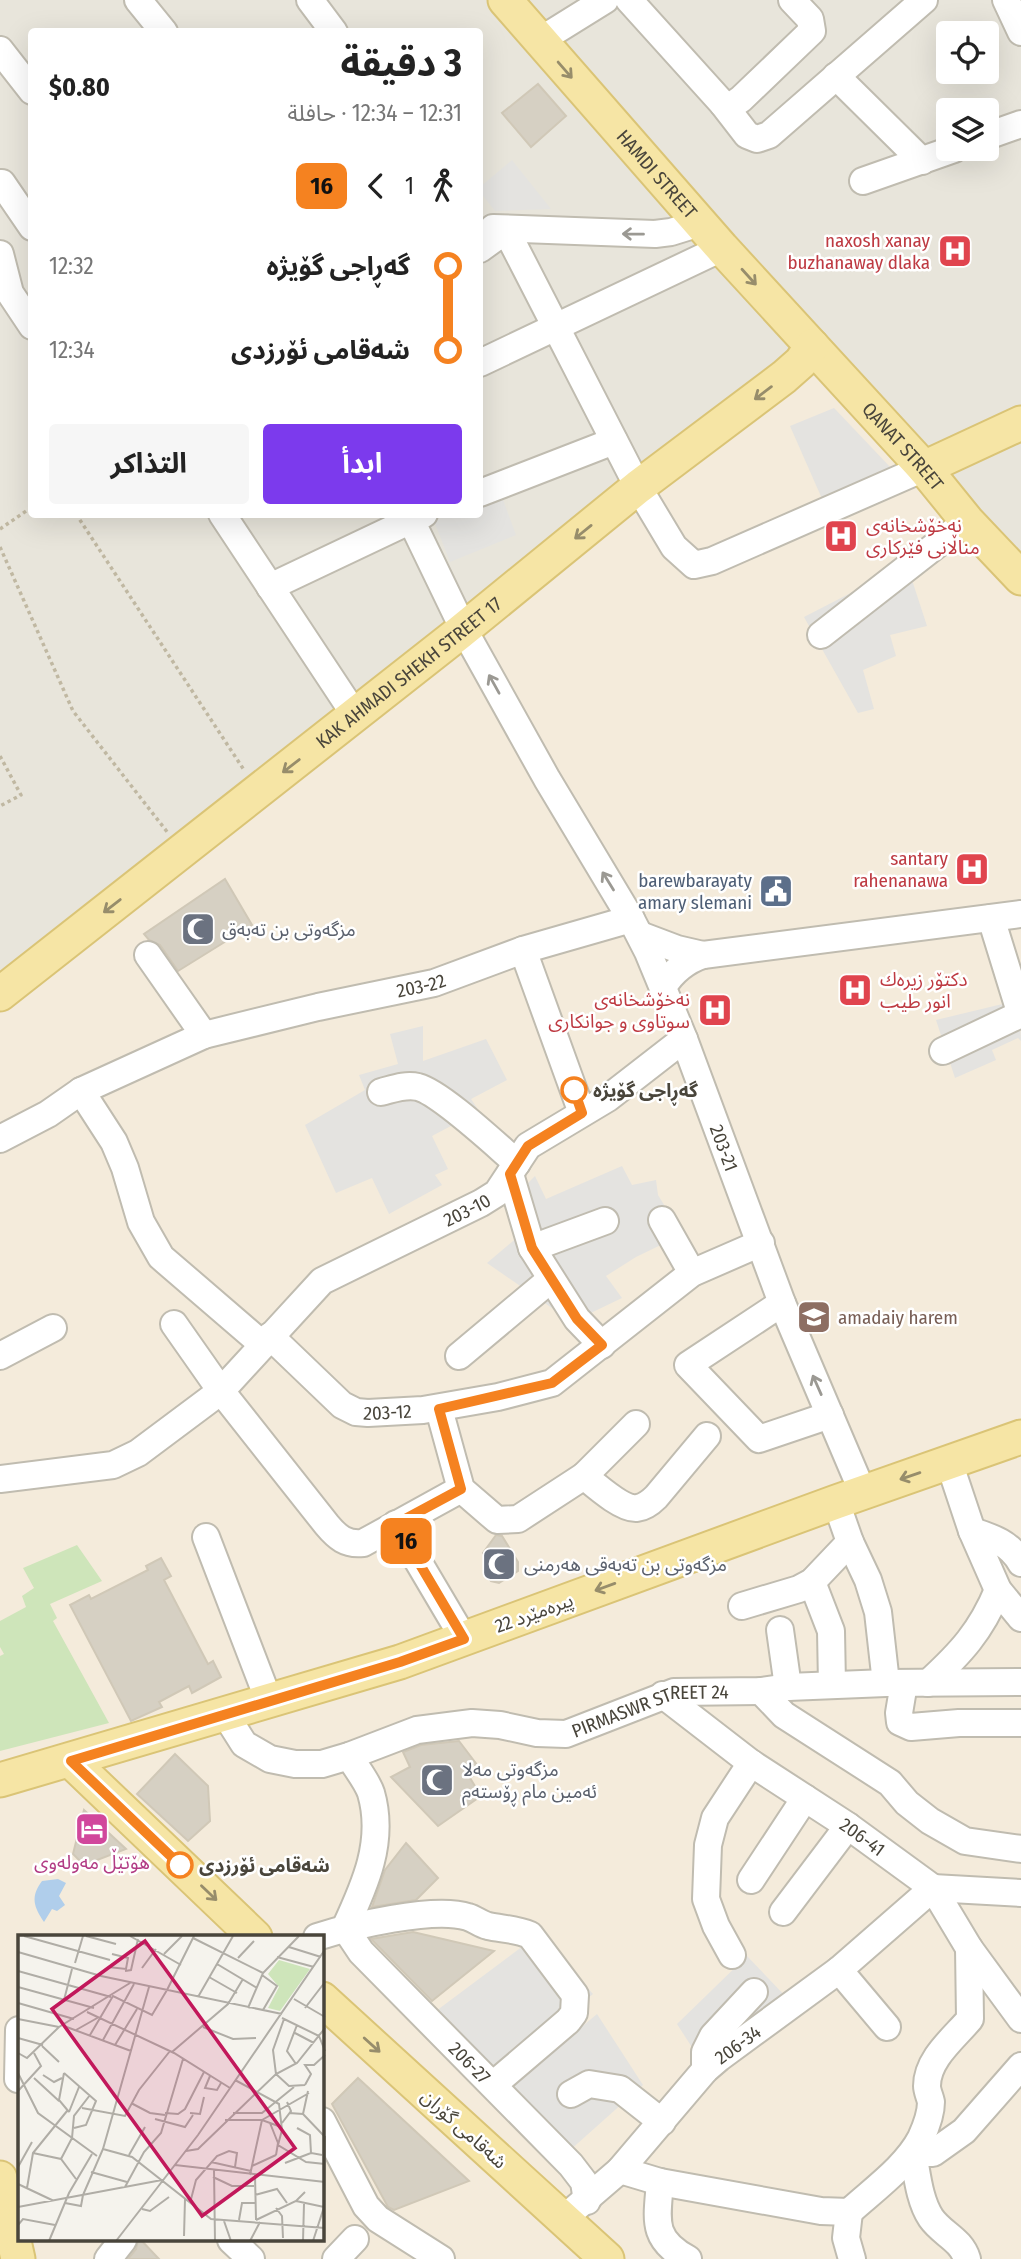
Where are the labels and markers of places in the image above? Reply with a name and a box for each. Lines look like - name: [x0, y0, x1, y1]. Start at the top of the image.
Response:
- place label: naxosh xanay buzhanaway dlaka: [787, 229, 931, 274]
- hospital icon: naxosh xanay buzhanaway dlaka: [936, 232, 974, 270]
- place label: نەخۆشخانەی مناڵانی فێركاری: [866, 514, 980, 559]
- hospital icon: نەخۆشخانەی مناڵانی فێركاری: [822, 517, 860, 555]
- place label: santary rahenanawa: [853, 847, 949, 892]
- hospital icon: santary rahenanawa: [953, 850, 991, 888]
- place label: barewbarayaty amary slemani: [638, 869, 753, 914]
- public building icon: barewbarayaty amary slemani: [757, 872, 795, 910]
- mosque icon: مزگەوتی بن تەبەق: [179, 910, 217, 948]
- place label: مزگەوتی بن تەبەق: [222, 918, 356, 941]
- place label: دکتۆر زیرەك انور طیب: [880, 968, 968, 1013]
- hospital icon: دکتۆر زیرەك انور طیب: [836, 971, 874, 1009]
- place label: نەخۆشخانەی سوتاوی و جوانکاری: [548, 988, 690, 1033]
- hospital icon: نەخۆشخانەی سوتاوی و جوانکاری: [696, 991, 734, 1029]
- marker: گەڕاجی گۆیژە: [561, 1077, 587, 1103]
- place label: گەڕاجی گۆیژە: [593, 1079, 698, 1106]
- school or university icon: amadaiy harem: [795, 1298, 833, 1336]
- place label: amadaiy harem: [838, 1306, 958, 1329]
- mosque icon: مزگەوتی بن تەبەقی هەرمنی: [480, 1545, 518, 1583]
- place label: مزگەوتی بن تەبەقی هەرمنی: [524, 1553, 727, 1576]
- place label: مزگەوتی مەلا ئەمین مام ڕۆستەم: [462, 1758, 597, 1807]
- mosque icon: مزگەوتی مەلا ئەمین مام ڕۆستەم: [418, 1761, 456, 1799]
- hotel icon: هۆتێڵ مەولەوی: [73, 1810, 111, 1848]
- place label: هۆتێڵ مەولەوی: [34, 1848, 150, 1874]
- marker: شەقامی ئۆرزدی: [167, 1852, 193, 1878]
- place label: شەقامی ئۆرزدی: [199, 1854, 330, 1877]

